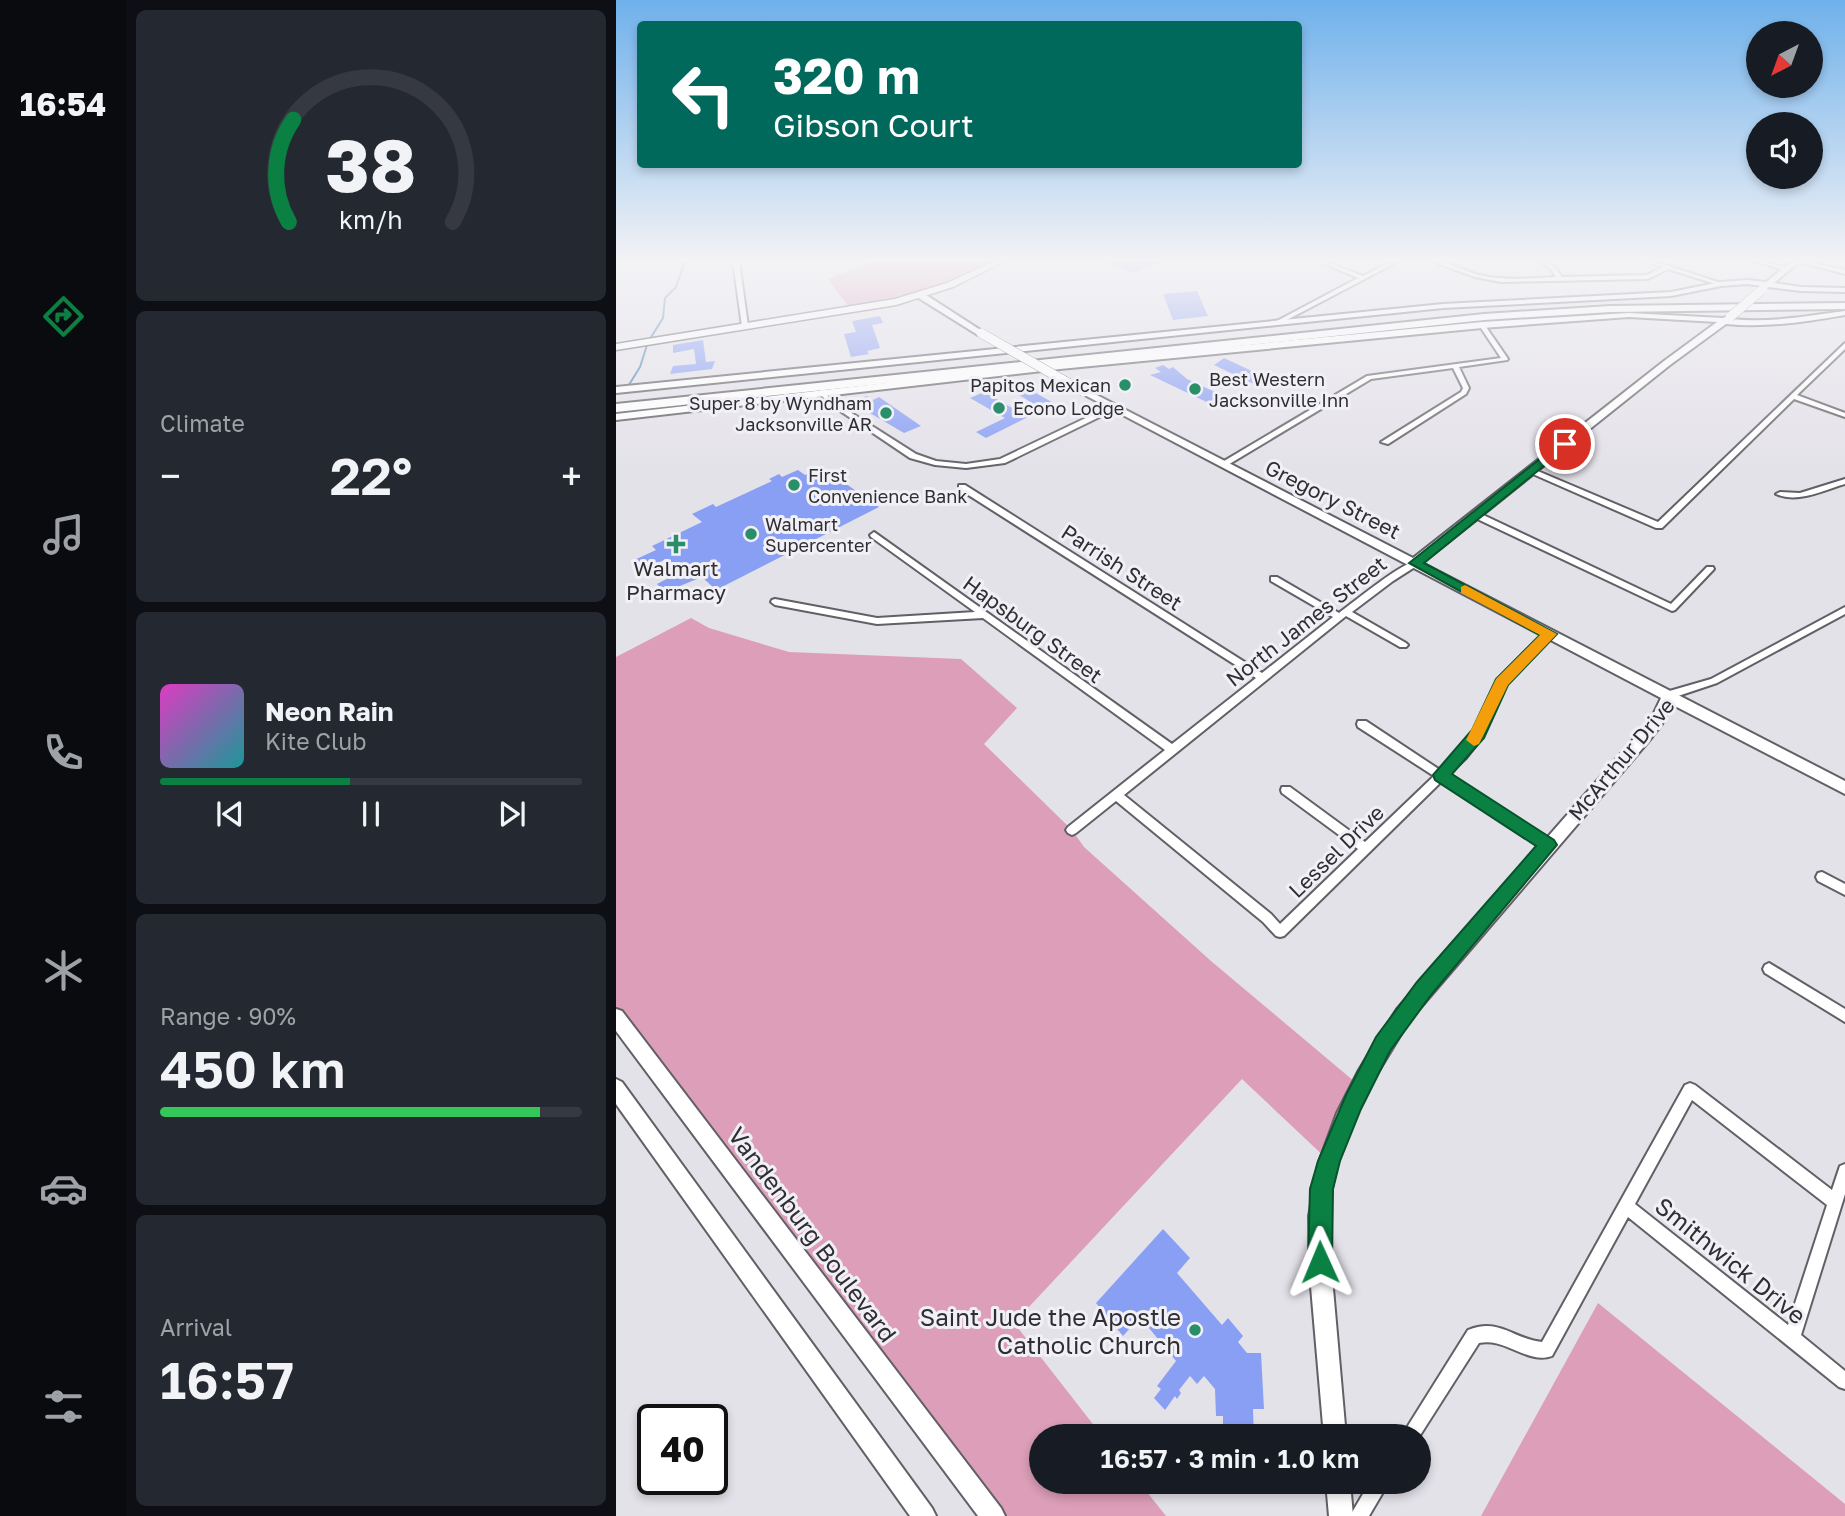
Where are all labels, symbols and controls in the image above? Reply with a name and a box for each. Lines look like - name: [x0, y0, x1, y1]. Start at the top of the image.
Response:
- north arrow: [1746, 21, 1824, 98]
- map controls: [1746, 21, 1823, 189]
- text: 320 m: [773, 46, 920, 105]
- icon: left: [658, 49, 749, 140]
- text: 16:54: [20, 85, 106, 123]
- text: Gibson Court: [773, 106, 974, 144]
- button: sound: [1746, 112, 1823, 189]
- text: 38: [326, 121, 417, 208]
- text: km/h: [339, 203, 403, 234]
- icon: directions: [39, 292, 88, 341]
- place label: Best Western Jacksonville Inn: [1209, 368, 1349, 411]
- place label: Papitos Mexican: [970, 374, 1111, 396]
- marker: Papitos Mexican: [1117, 377, 1133, 393]
- marker: Best Western Jacksonville Inn: [1187, 381, 1203, 397]
- place label: Super 8 by Wyndham Jacksonville AR: [689, 392, 872, 435]
- place label: Econo Lodge: [1013, 397, 1124, 419]
- marker: Econo Lodge: [991, 400, 1007, 416]
- marker: Super 8 by Wyndham Jacksonville AR: [878, 405, 894, 421]
- text: Climate: [160, 409, 245, 437]
- pin: [1535, 414, 1595, 474]
- icon: arrive: [1546, 425, 1584, 463]
- text: 22°: [330, 444, 412, 506]
- text: −: [160, 453, 181, 498]
- text: +: [561, 453, 582, 498]
- street label: Gregory Street: [1261, 454, 1405, 544]
- place label: First Convenience Bank: [808, 464, 968, 507]
- marker: First Convenience Bank: [786, 477, 802, 493]
- icon: music: [39, 510, 88, 559]
- place label: Walmart Supercenter: [765, 513, 872, 556]
- street label: Parrish Street: [1057, 518, 1187, 616]
- marker: Walmart Supercenter: [743, 526, 759, 542]
- marker: Walmart Pharmacy: [668, 536, 684, 552]
- street label: North James Street: [1221, 550, 1391, 692]
- place label: Walmart Pharmacy: [626, 555, 726, 605]
- street label: Hapsburg Street: [958, 570, 1108, 688]
- street label: McArthur Drive: [1562, 693, 1680, 825]
- text: Neon Rain: [265, 696, 394, 727]
- text: Kite Club: [265, 727, 366, 755]
- icon: phone: [39, 728, 88, 777]
- icon: previous: [211, 795, 249, 833]
- icon: pause: [352, 795, 390, 833]
- icon: next: [493, 795, 531, 833]
- street label: Lessel Drive: [1283, 799, 1389, 903]
- icon: climate: [39, 946, 88, 995]
- text: Range · 90%: [160, 1002, 296, 1030]
- text: 450 km: [160, 1037, 345, 1099]
- street label: Vandenburg Boulevard: [723, 1121, 903, 1347]
- icon: car: [39, 1164, 88, 1213]
- street label: Smithwick Drive: [1650, 1190, 1812, 1330]
- position arrow: [1283, 1225, 1357, 1299]
- place label: Saint Jude the Apostle Catholic Church: [920, 1302, 1181, 1359]
- text: Arrival: [160, 1313, 232, 1341]
- marker: Saint Jude the Apostle Catholic Church: [1187, 1322, 1203, 1338]
- text: 16:57: [160, 1348, 294, 1410]
- icon: filters: [39, 1382, 88, 1431]
- speed limit sign: 40: [637, 1404, 728, 1495]
- text: 16:57 · 3 min · 1.0 km: [1101, 1443, 1359, 1474]

